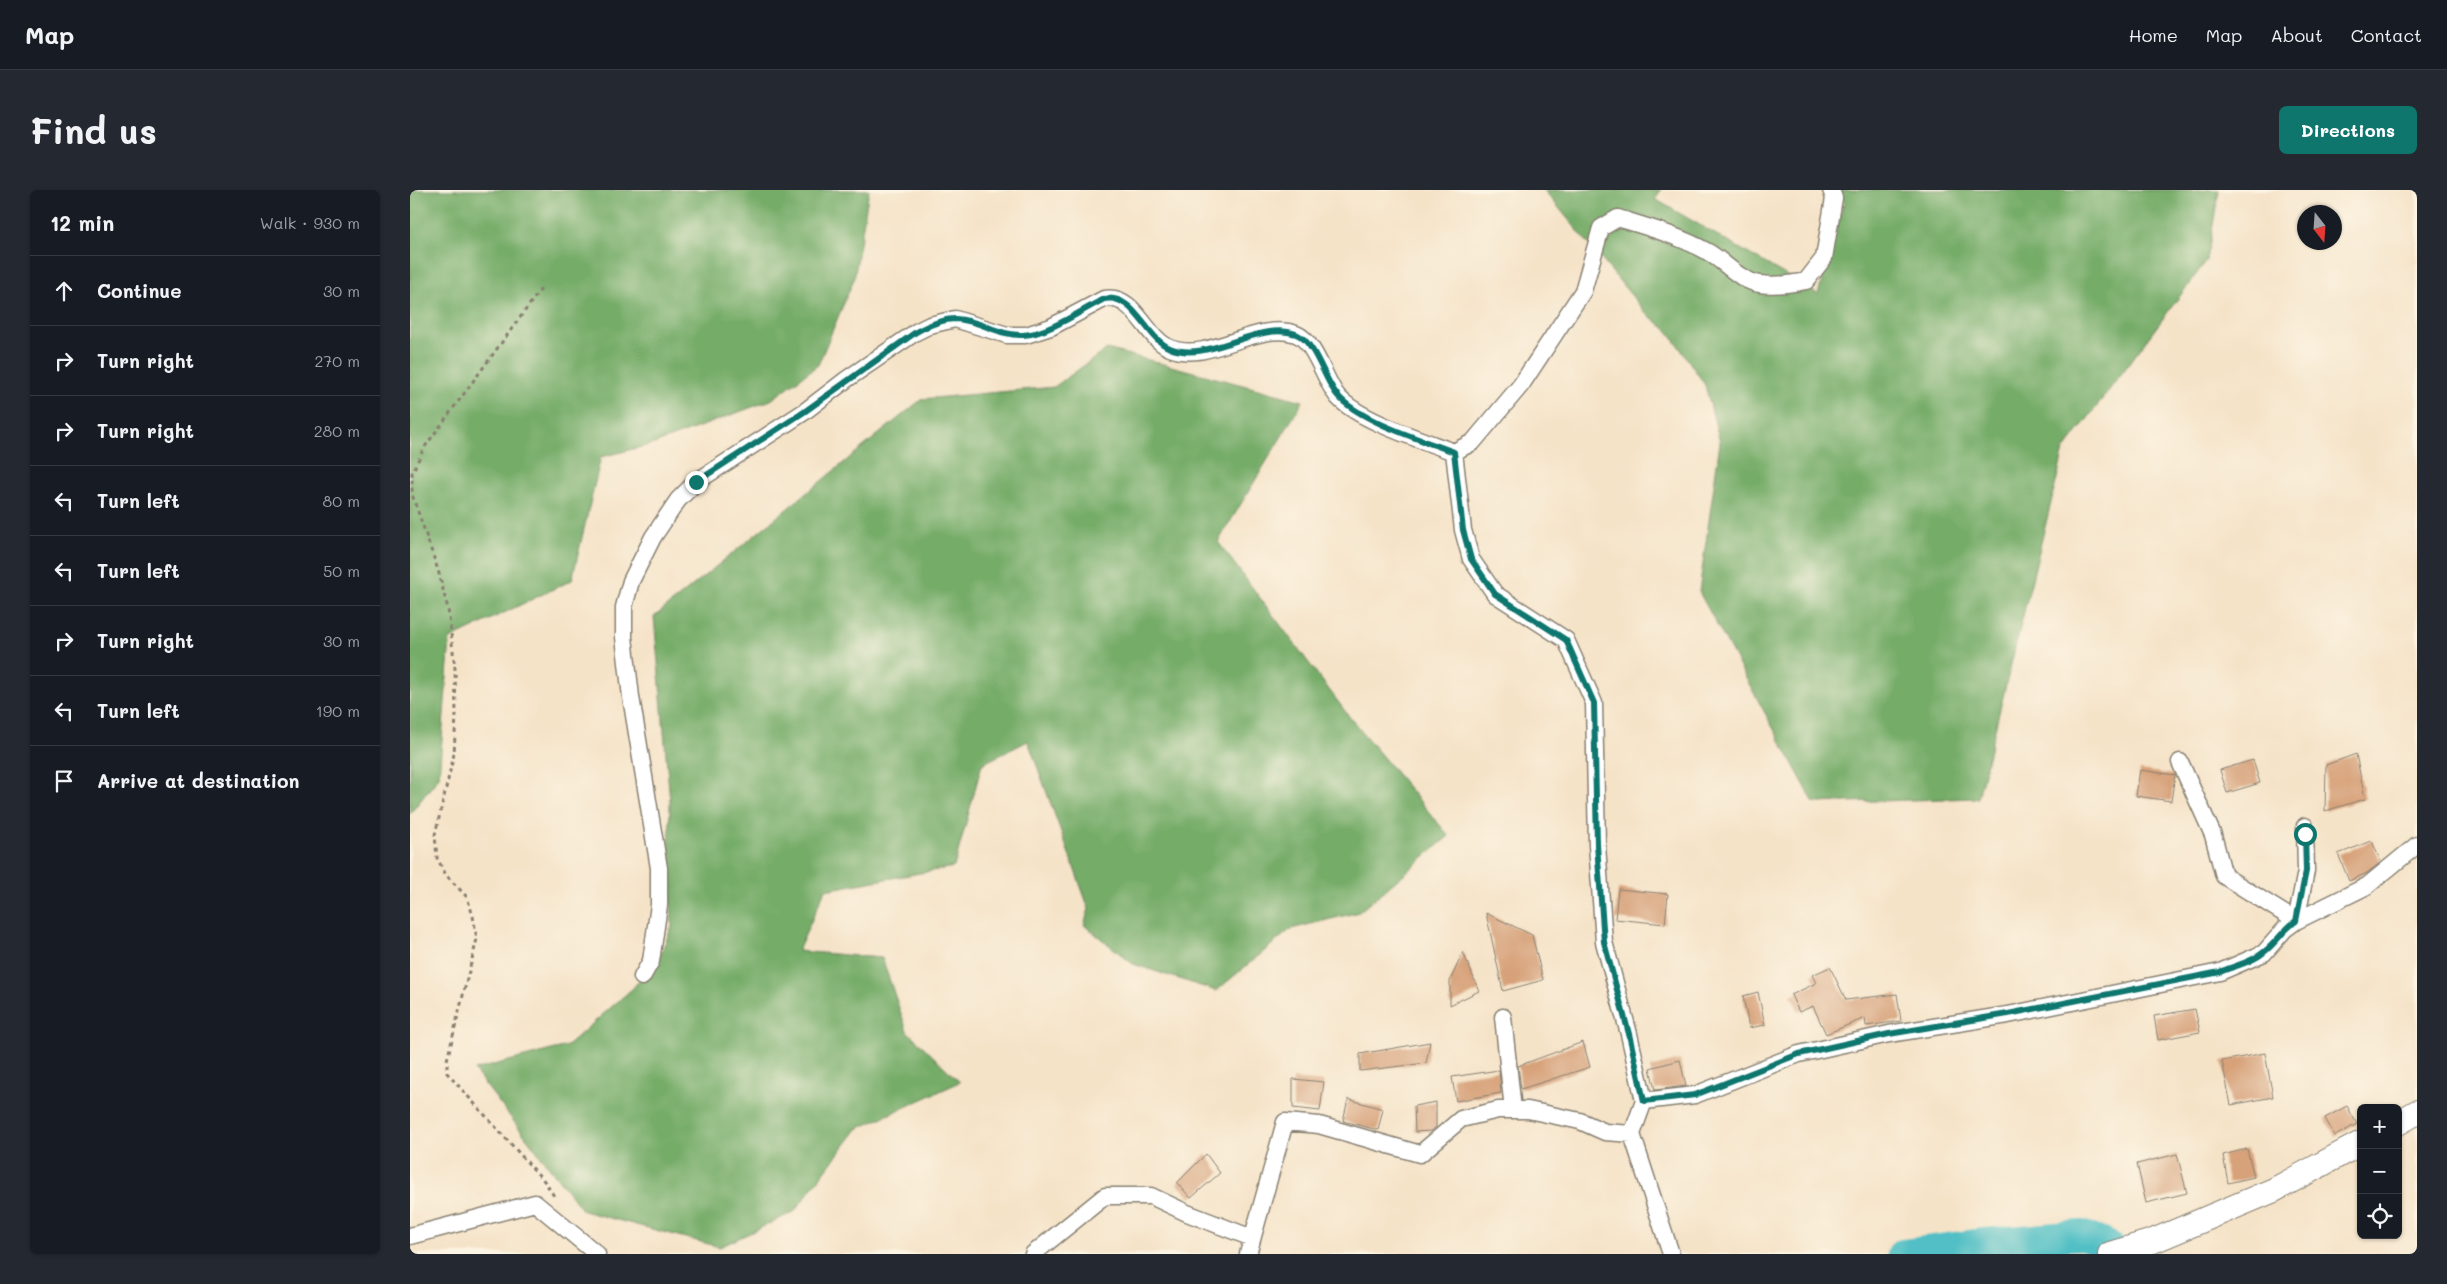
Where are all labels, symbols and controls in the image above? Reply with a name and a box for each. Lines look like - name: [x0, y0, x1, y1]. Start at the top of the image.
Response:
- text: Map: [25, 19, 74, 50]
- text: Home: [2129, 23, 2178, 47]
- text: Map: [2206, 23, 2242, 47]
- text: About: [2270, 23, 2323, 47]
- text: Contact: [2351, 23, 2422, 47]
- button: Directions: [2279, 106, 2417, 154]
- text: Find us: [30, 107, 157, 153]
- north arrow: [2297, 205, 2342, 250]
- text: 12 min: [50, 209, 114, 236]
- text: Walk · 930 m: [260, 212, 360, 233]
- icon: ahead: [50, 277, 78, 305]
- text: Continue: [97, 278, 182, 303]
- text: 30 m: [323, 280, 360, 301]
- icon: right: [50, 347, 78, 375]
- text: Turn right: [97, 348, 194, 373]
- text: 270 m: [314, 350, 360, 371]
- icon: right: [50, 417, 78, 445]
- text: Turn right: [97, 418, 194, 443]
- text: 280 m: [314, 420, 360, 441]
- route end: [685, 471, 708, 494]
- icon: left: [50, 487, 78, 515]
- text: Turn left: [97, 488, 180, 513]
- text: 80 m: [323, 490, 360, 511]
- icon: left: [50, 557, 78, 585]
- text: Turn left: [97, 558, 180, 583]
- text: 50 m: [323, 560, 360, 581]
- icon: right: [50, 627, 78, 655]
- text: Turn right: [97, 628, 194, 653]
- text: 30 m: [323, 630, 360, 651]
- icon: left: [50, 697, 78, 725]
- text: Turn left: [97, 698, 180, 723]
- text: 190 m: [316, 700, 360, 721]
- icon: arrive: [50, 767, 78, 795]
- text: Arrive at destination: [97, 768, 300, 793]
- route start: [2294, 823, 2317, 846]
- map controls: [2357, 1104, 2402, 1239]
- button: +: [2357, 1104, 2402, 1149]
- button: −: [2357, 1149, 2402, 1194]
- button: locate: [2357, 1194, 2402, 1239]

